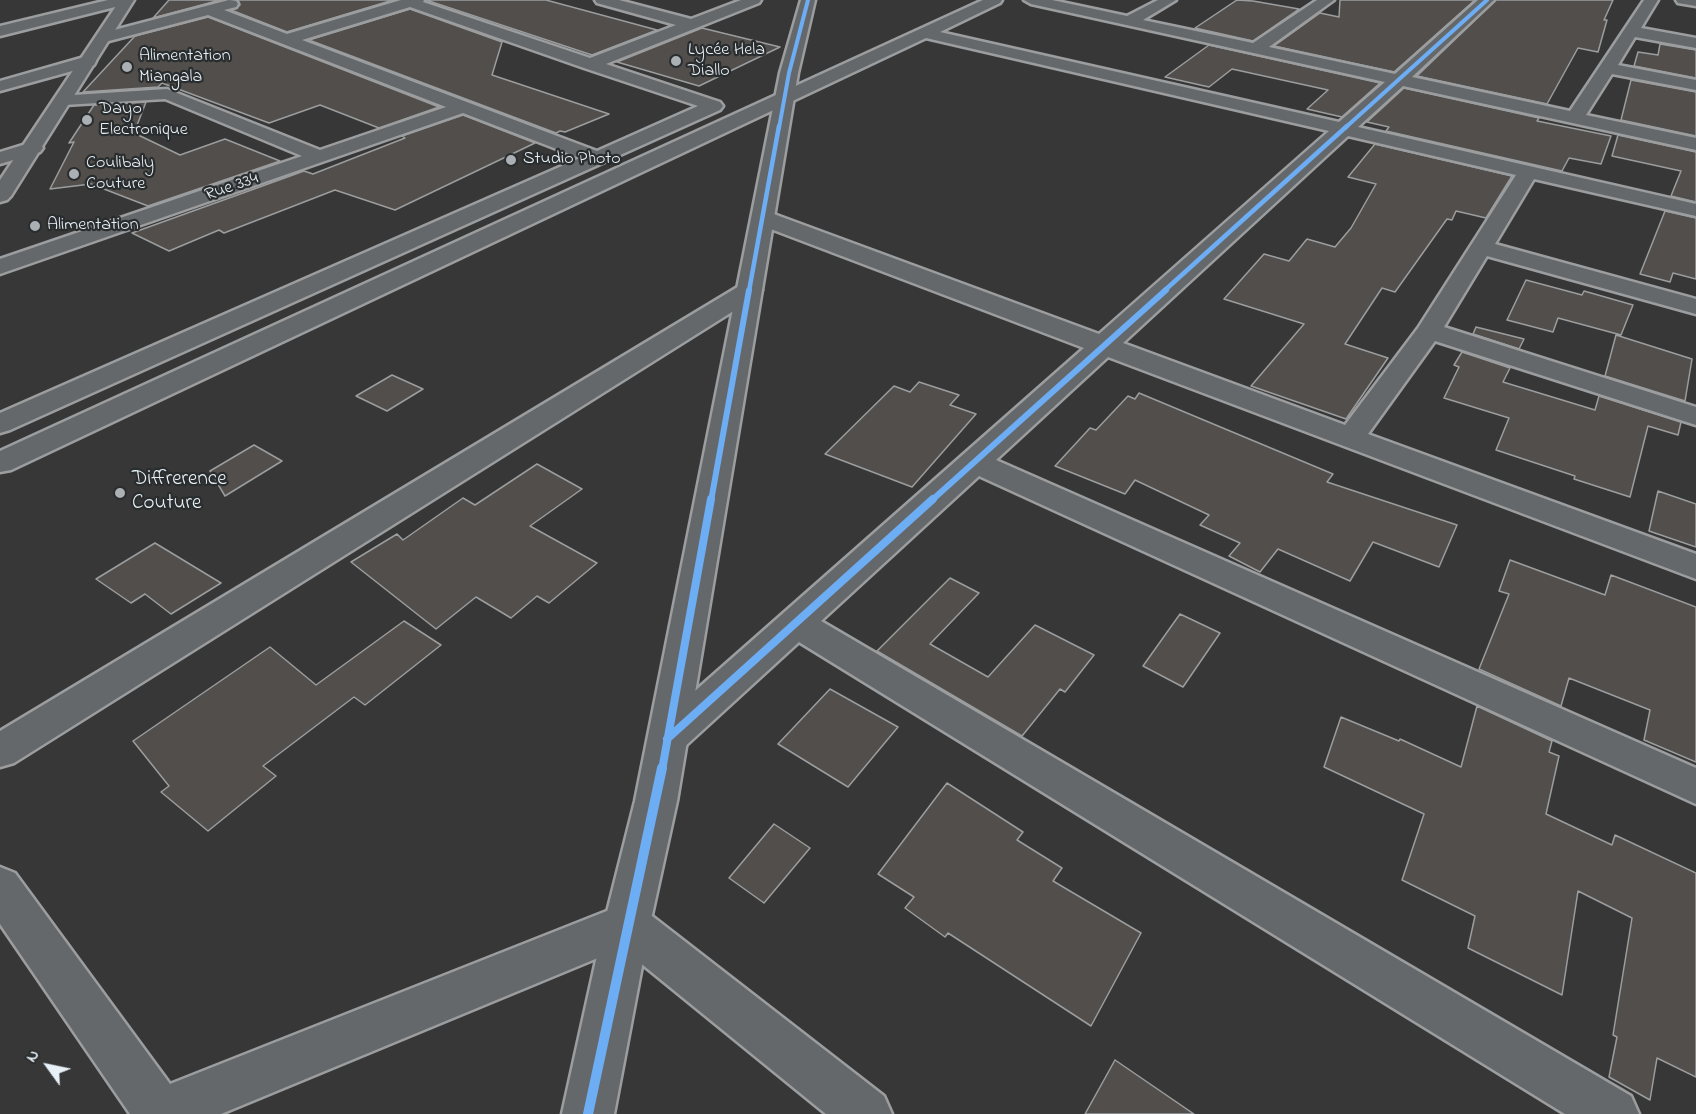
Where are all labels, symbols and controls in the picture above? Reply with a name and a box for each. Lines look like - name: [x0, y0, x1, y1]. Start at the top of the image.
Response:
- place label: Lycée Hela Diallo: [688, 40, 765, 82]
- place label: Alimentation Miangala: [139, 46, 231, 88]
- marker: Lycée Hela Diallo: [669, 54, 683, 68]
- marker: Alimentation Miangala: [120, 60, 134, 74]
- place label: Dayo Electronique: [99, 99, 188, 142]
- marker: Dayo Electronique: [80, 113, 94, 127]
- place label: Studio Photo: [523, 149, 621, 171]
- place label: Coulibaly Couture: [86, 153, 154, 195]
- marker: Studio Photo: [504, 153, 518, 167]
- marker: Coulibaly Couture: [67, 167, 81, 181]
- street label: Rue 334: [202, 169, 262, 207]
- place label: Alimentation: [47, 215, 139, 237]
- marker: Alimentation: [28, 219, 42, 233]
- place label: Diffrerence Couture: [132, 468, 227, 518]
- marker: Diffrerence Couture: [113, 486, 127, 500]
- north arrow: [18, 1036, 78, 1096]
- text: N: [20, 1045, 46, 1067]

